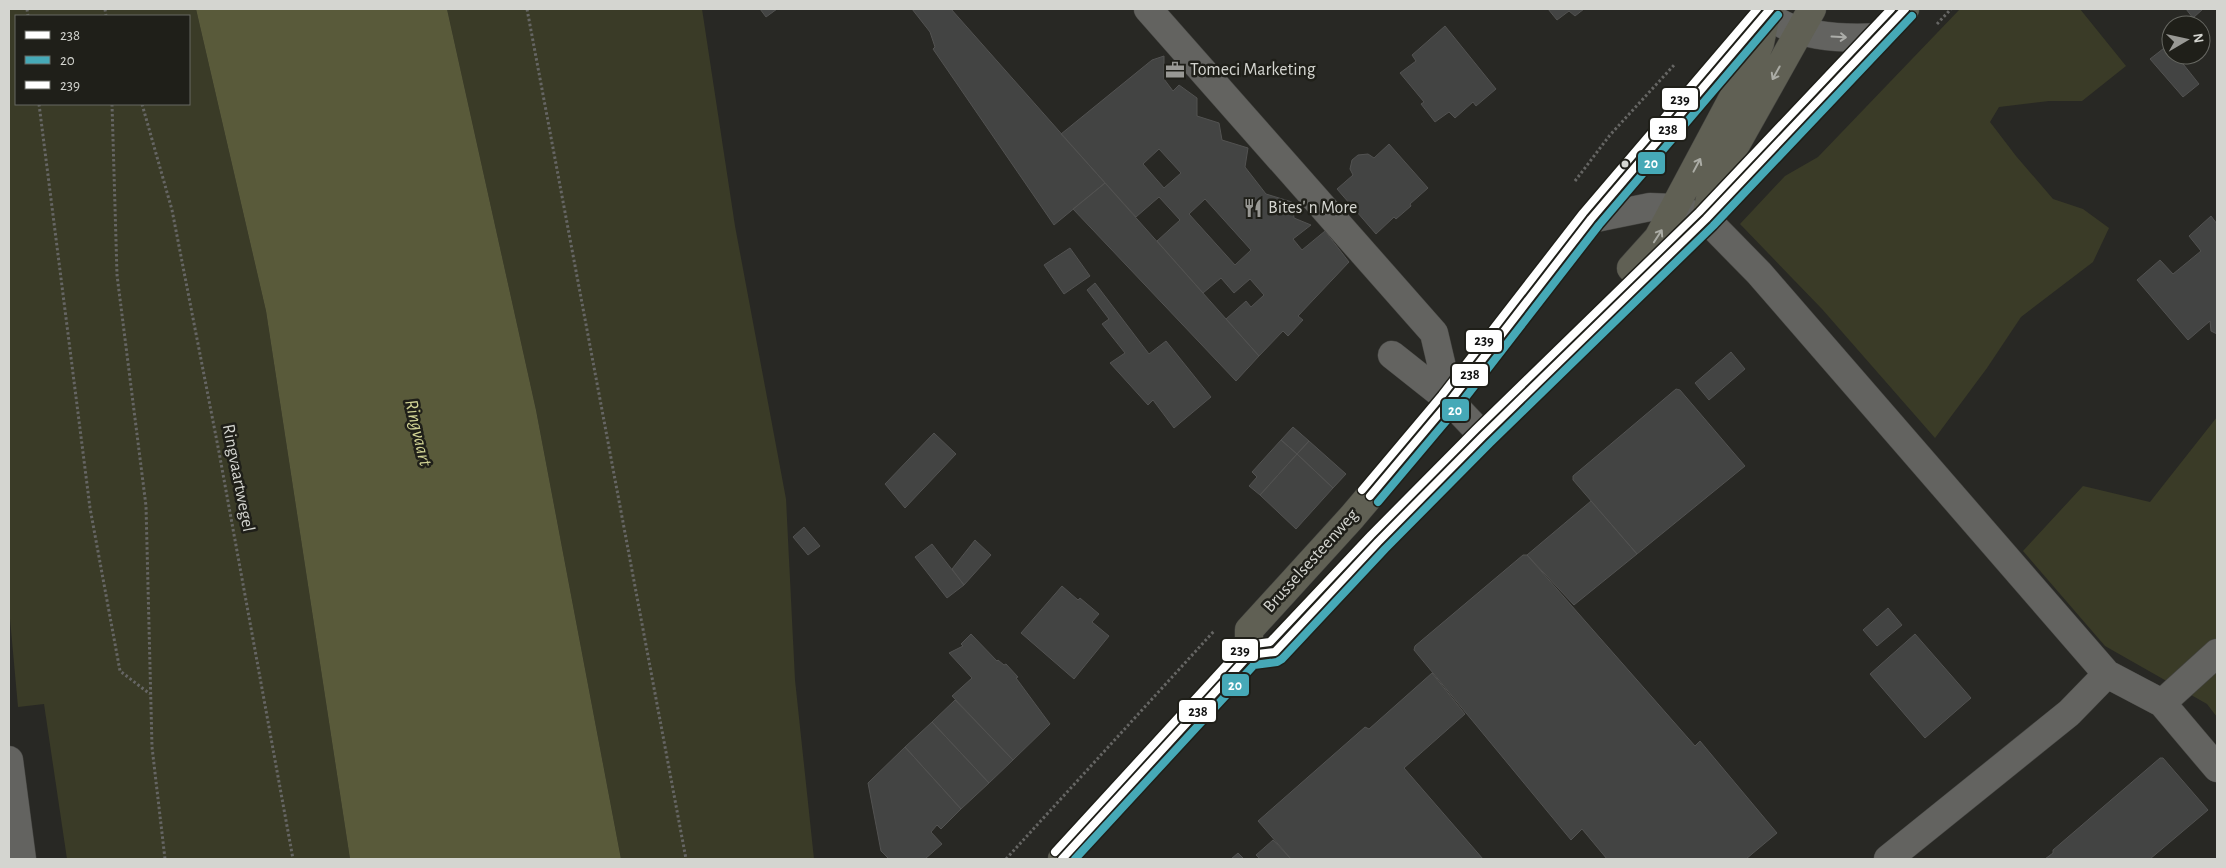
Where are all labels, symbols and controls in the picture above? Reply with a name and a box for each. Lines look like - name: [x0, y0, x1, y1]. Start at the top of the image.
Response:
- legend: [15, 15, 190, 105]
- north arrow: [2161, 15, 2211, 65]
- text: 238: [60, 28, 80, 43]
- text: N: [2190, 32, 2206, 44]
- one-way arrow: [1831, 33, 1847, 42]
- text: 20: [60, 53, 75, 68]
- office icon: Tomeci Marketing: [1164, 59, 1186, 81]
- place label: Tomeci Marketing: [1190, 61, 1316, 79]
- one-way arrow: [1771, 65, 1781, 80]
- text: 239: [60, 78, 80, 93]
- line badge: 239: [1661, 87, 1699, 111]
- text: 239: [1670, 93, 1690, 107]
- line badge: 238: [1649, 117, 1687, 141]
- text: 238: [1658, 123, 1678, 137]
- line badge: 20: [1637, 151, 1666, 175]
- text: 20: [1644, 157, 1658, 171]
- one-way arrow: [1692, 157, 1702, 172]
- unlabelled marker: [1620, 159, 1630, 169]
- restaurant icon: Bites' n More: [1242, 197, 1264, 219]
- place label: Bites' n More: [1268, 199, 1357, 217]
- one-way arrow: [1653, 229, 1663, 243]
- line badge: 239: [1465, 329, 1503, 353]
- text: 239: [1474, 334, 1494, 348]
- line badge: 238: [1451, 363, 1489, 387]
- text: 238: [1460, 368, 1480, 382]
- water label: Ringvaart: [401, 398, 435, 469]
- line badge: 20: [1441, 398, 1470, 422]
- text: 20: [1448, 404, 1462, 418]
- street label: Ringvaartwegel: [219, 423, 257, 533]
- street label: Brusselsesteenweg: [1260, 506, 1362, 616]
- line badge: 239: [1221, 638, 1259, 662]
- text: 239: [1230, 644, 1250, 658]
- line badge: 20: [1221, 673, 1250, 697]
- text: 20: [1228, 679, 1242, 693]
- line badge: 238: [1178, 699, 1217, 723]
- text: 238: [1188, 705, 1208, 719]

